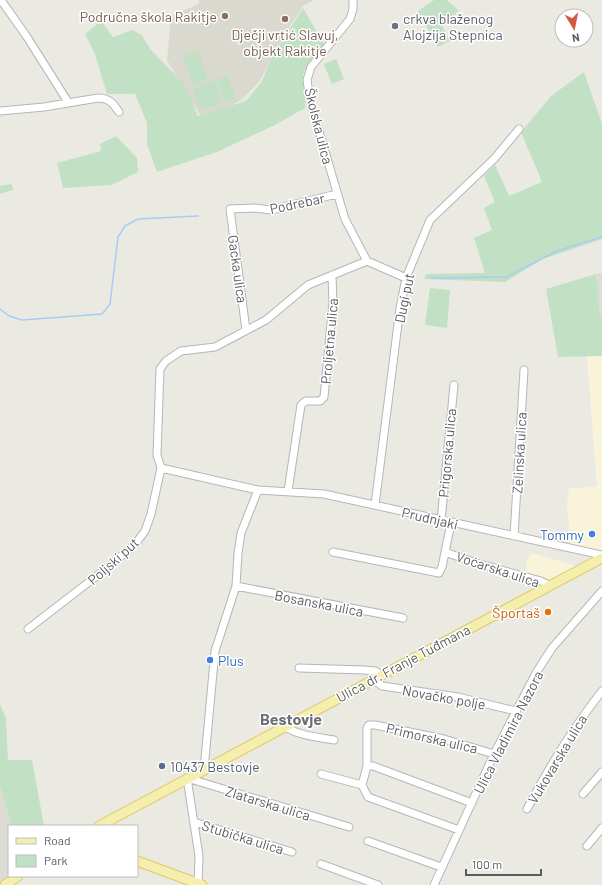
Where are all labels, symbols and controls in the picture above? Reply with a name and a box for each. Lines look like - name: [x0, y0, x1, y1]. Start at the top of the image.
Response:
- place label: Područna škola Rakitje: [80, 8, 217, 25]
- north arrow: [554, 8, 594, 48]
- place label: crkva blaženog Alojzija Stepnica: [403, 10, 503, 43]
- marker: Područna škola Rakitje: [220, 11, 230, 21]
- marker: Dječji vrtić Slavuj, objekt Rakitje: [280, 14, 290, 24]
- marker: crkva blaženog Alojzija Stepnica: [390, 21, 400, 31]
- place label: Dječji vrtić Slavuj, objekt Rakitje: [231, 26, 339, 59]
- text: N: [571, 31, 581, 45]
- street label: Školska ulica: [301, 86, 337, 166]
- street label: Podrebar: [268, 189, 326, 217]
- street label: Gacka ulica: [225, 234, 251, 304]
- street label: Dugi put: [390, 272, 418, 324]
- street label: Proljetna ulica: [317, 297, 341, 385]
- street label: Prigorska ulica: [435, 408, 459, 498]
- street label: Zelinska ulica: [508, 412, 530, 494]
- street label: Prudnjaki: [400, 503, 460, 533]
- place label: Tommy: [540, 526, 585, 543]
- marker: Tommy: [587, 529, 597, 539]
- street label: Poljski put: [84, 534, 142, 588]
- street label: Voćarska ulica: [454, 547, 542, 591]
- street label: Bosanska ulica: [273, 586, 365, 620]
- place label: Športaš: [492, 604, 540, 621]
- marker: Športaš: [543, 607, 553, 617]
- street label: Ulica dr. Franje Tuđmana: [333, 620, 473, 706]
- place label: Plus: [218, 652, 244, 669]
- marker: Plus: [205, 655, 215, 665]
- street label: Ulica Vladimira Nazora: [470, 668, 546, 796]
- street label: Novačko polje: [401, 681, 487, 713]
- district label: Bestovje: [260, 709, 322, 728]
- street label: Vukovarska ulica: [524, 711, 590, 807]
- street label: Primorska ulica: [385, 719, 479, 757]
- place label: 10437 Bestovje: [170, 758, 260, 775]
- marker: 10437 Bestovje: [157, 761, 167, 771]
- street label: Zlatarska ulica: [224, 782, 312, 824]
- street label: Stubička ulica: [200, 816, 286, 858]
- legend: [8, 825, 138, 877]
- text: Road: [44, 833, 71, 847]
- scale bar: [466, 851, 541, 877]
- text: Park: [44, 853, 68, 867]
- text: 100 m: [472, 857, 502, 871]

